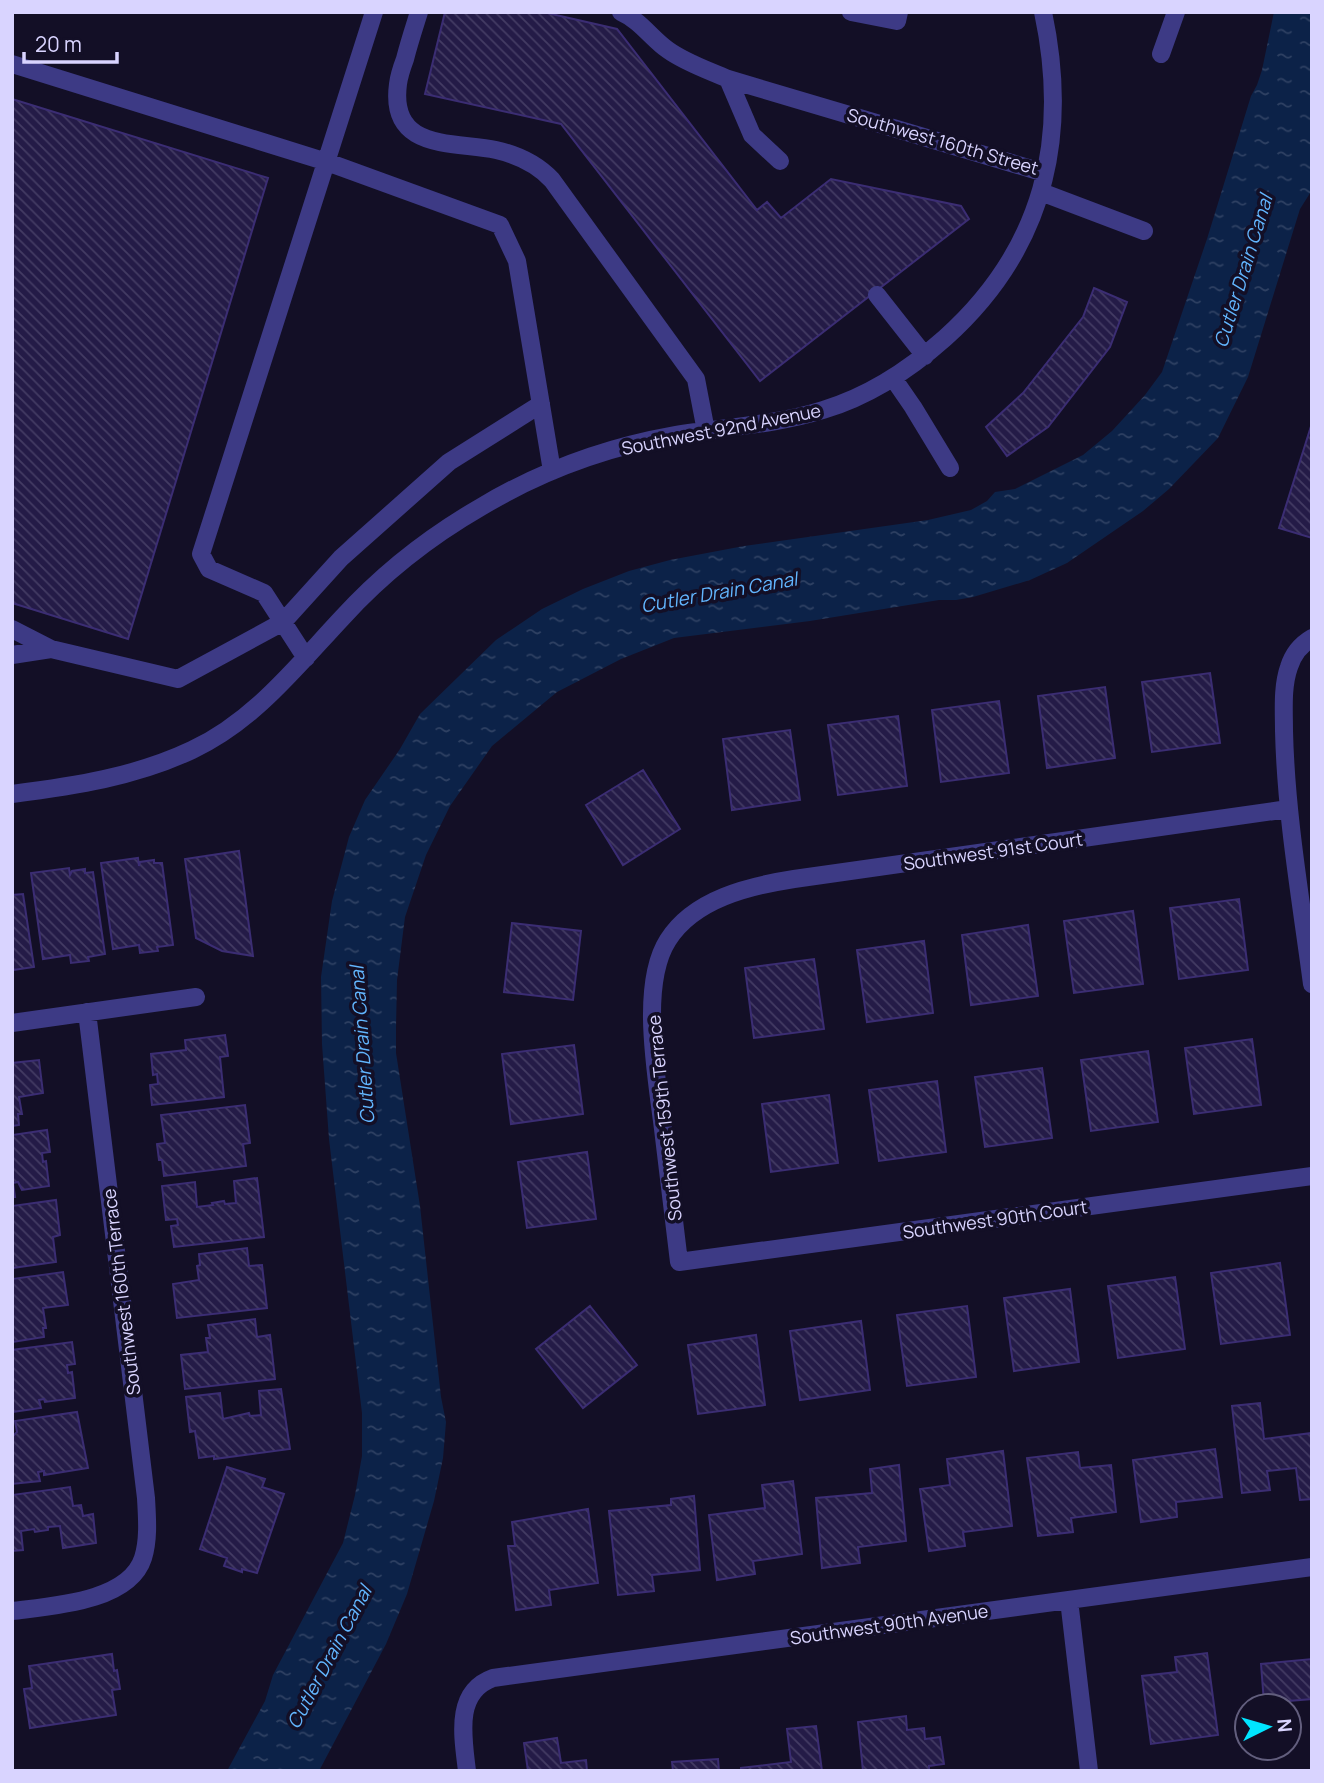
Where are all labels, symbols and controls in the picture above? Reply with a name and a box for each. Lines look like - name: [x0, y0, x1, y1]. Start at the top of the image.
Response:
- scale bar: [24, 21, 117, 65]
- text: 20 m: [35, 30, 82, 58]
- street label: Southwest 160th Street: [844, 102, 1042, 180]
- water label: Cutler Drain Canal: [1207, 189, 1279, 351]
- street label: Southwest 92nd Avenue: [619, 398, 823, 460]
- water label: Cutler Drain Canal: [639, 565, 802, 619]
- street label: Southwest 91st Court: [902, 827, 1084, 875]
- water label: Cutler Drain Canal: [343, 963, 380, 1125]
- street label: Southwest 159th Terrace: [641, 1014, 687, 1222]
- street label: Southwest 160th Terrace: [96, 1187, 146, 1397]
- street label: Southwest 90th Court: [901, 1194, 1089, 1244]
- water label: Cutler Drain Canal: [280, 1579, 379, 1733]
- street label: Southwest 90th Avenue: [788, 1598, 990, 1650]
- north arrow: [1233, 1692, 1303, 1762]
- text: N: [1271, 1718, 1298, 1733]

